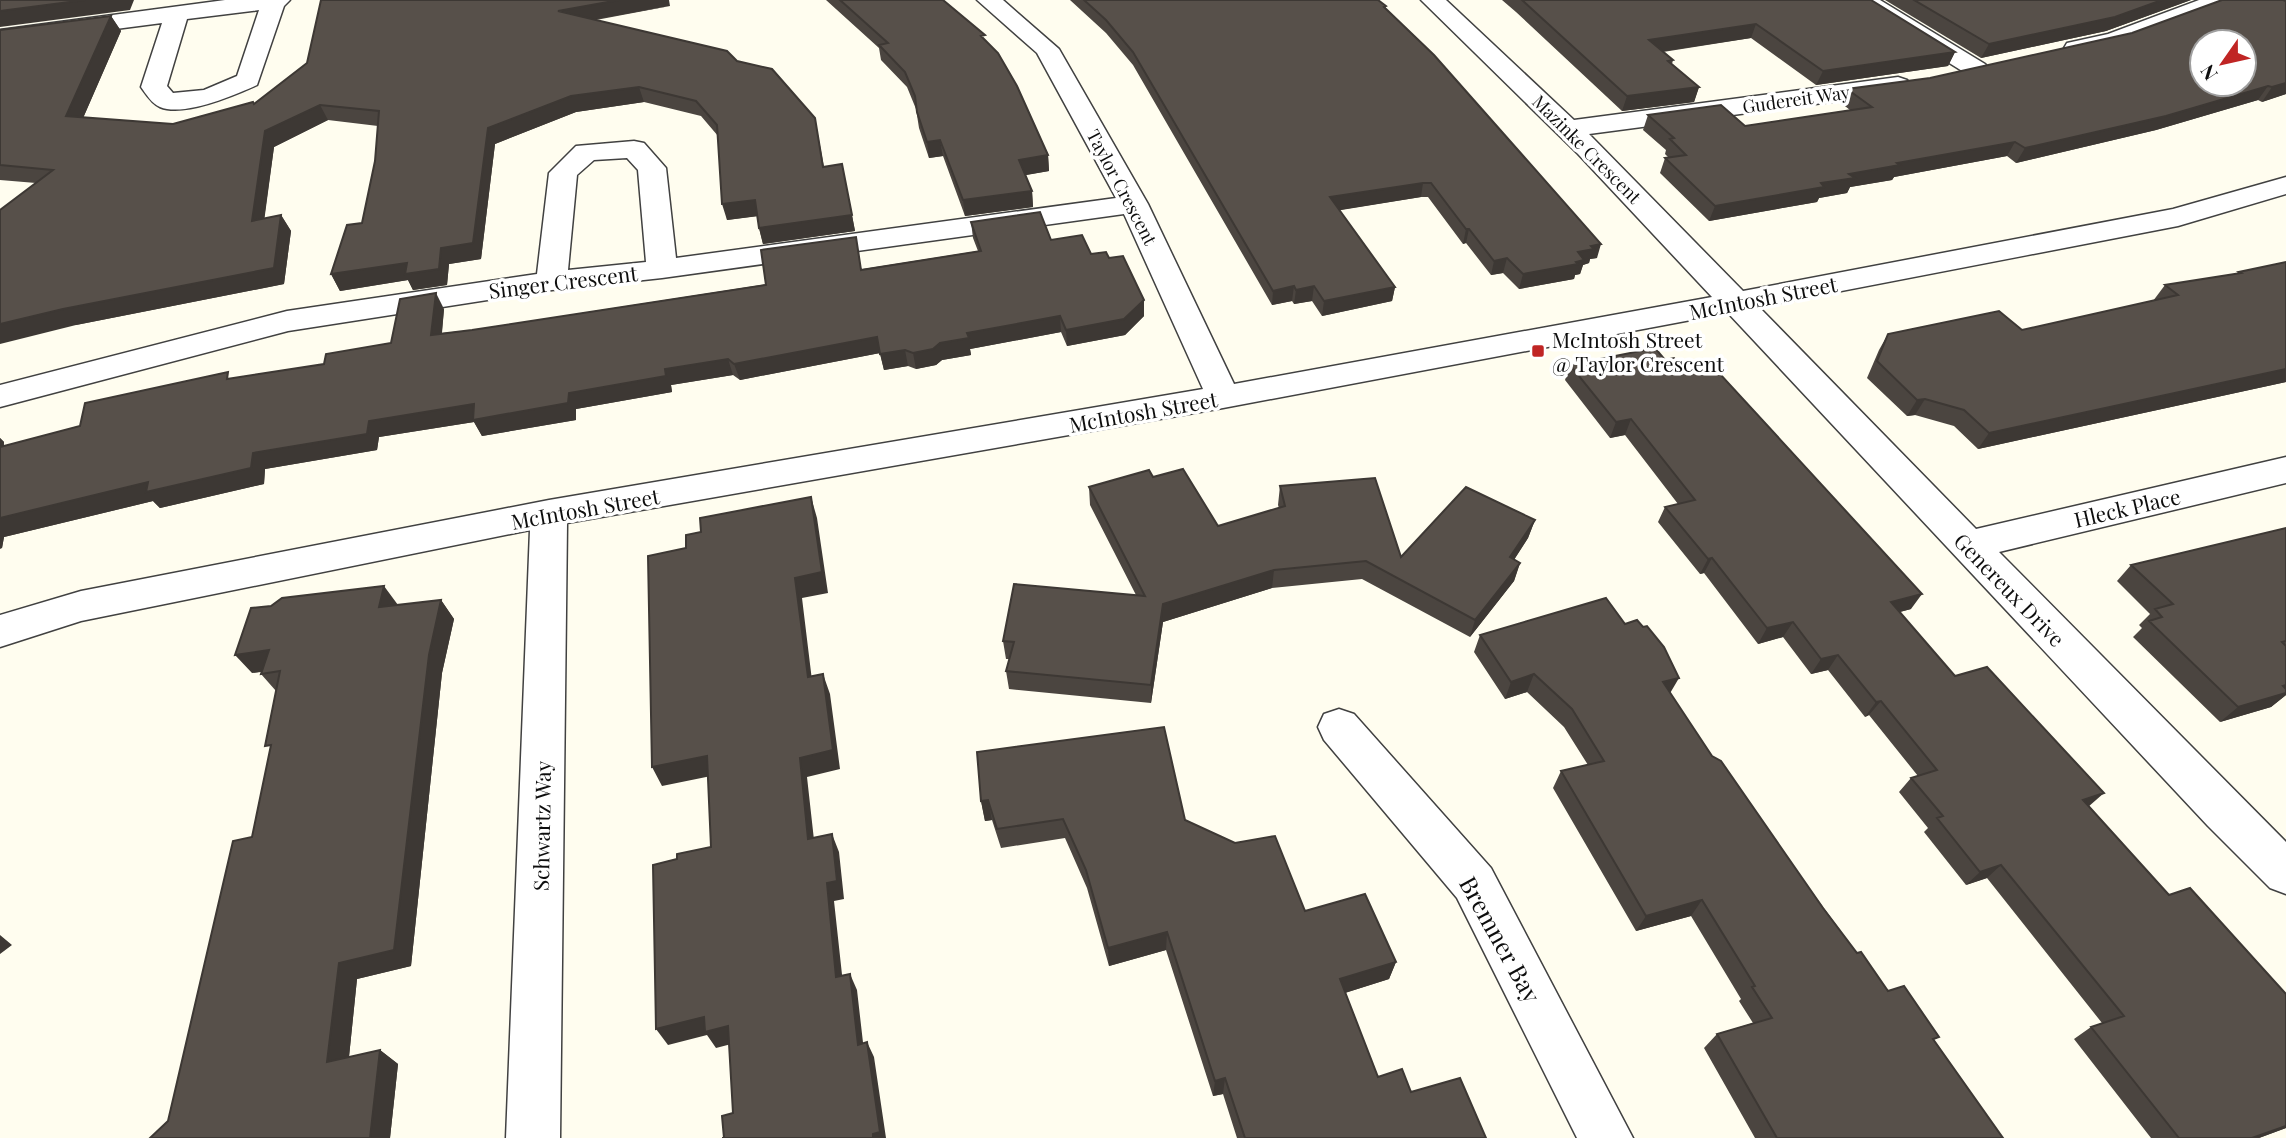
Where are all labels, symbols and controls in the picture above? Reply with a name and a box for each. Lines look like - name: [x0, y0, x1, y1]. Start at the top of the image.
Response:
- north arrow: [2188, 28, 2258, 98]
- text: N: [2193, 60, 2223, 86]
- street label: Gudereit Way: [1741, 80, 1851, 118]
- street label: Mazinke Crescent: [1527, 89, 1647, 209]
- street label: Taylor Crescent: [1081, 125, 1163, 249]
- street label: Singer Crescent: [487, 258, 640, 304]
- street label: McIntosh Street: [1687, 269, 1840, 325]
- place label: McIntosh Street @ Taylor Crescent: [1552, 325, 1724, 377]
- marker: McIntosh Street @ Taylor Crescent: [1530, 343, 1546, 359]
- street label: McIntosh Street: [1067, 384, 1220, 438]
- street label: McIntosh Street: [509, 481, 662, 535]
- street label: Hleck Place: [2071, 481, 2183, 533]
- street label: Genereux Drive: [1949, 526, 2071, 652]
- street label: Schwartz Way: [526, 760, 556, 891]
- street label: Bremner Bay: [1453, 870, 1549, 1008]

